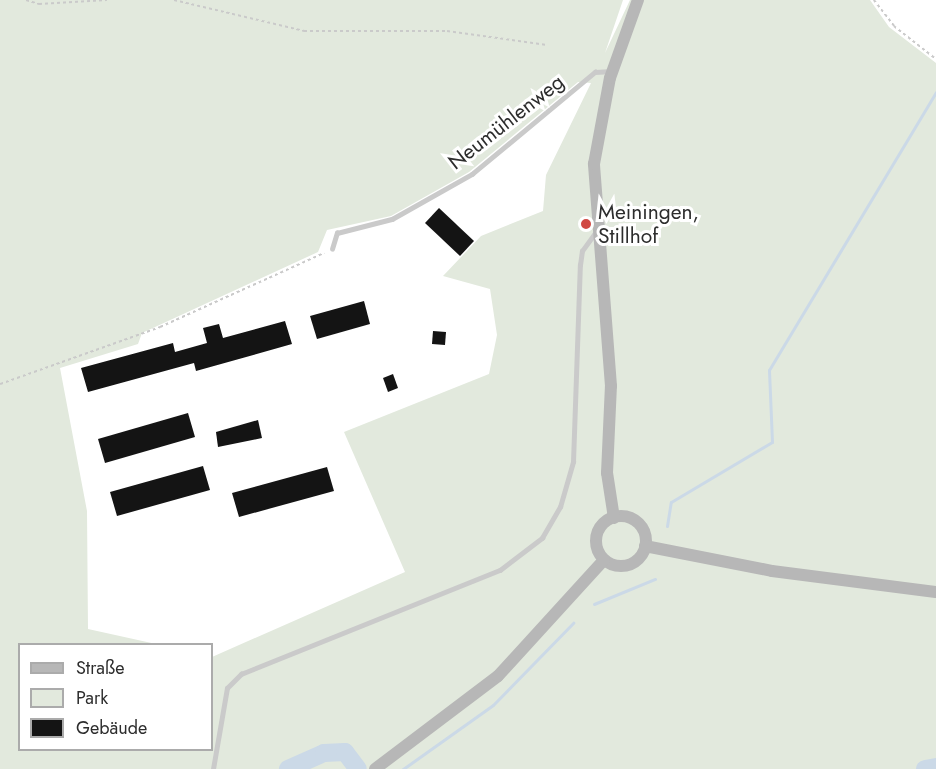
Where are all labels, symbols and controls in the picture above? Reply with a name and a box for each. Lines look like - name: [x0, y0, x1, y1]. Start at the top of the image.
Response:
- street label: Neumühlenweg: [443, 69, 569, 175]
- place label: Meiningen, Stillhof: [598, 199, 699, 249]
- marker: Meiningen, Stillhof: [579, 217, 593, 231]
- legend: [18, 643, 213, 751]
- text: Straße: [76, 655, 124, 681]
- text: Park: [76, 685, 108, 711]
- text: Gebäude: [76, 715, 147, 741]

